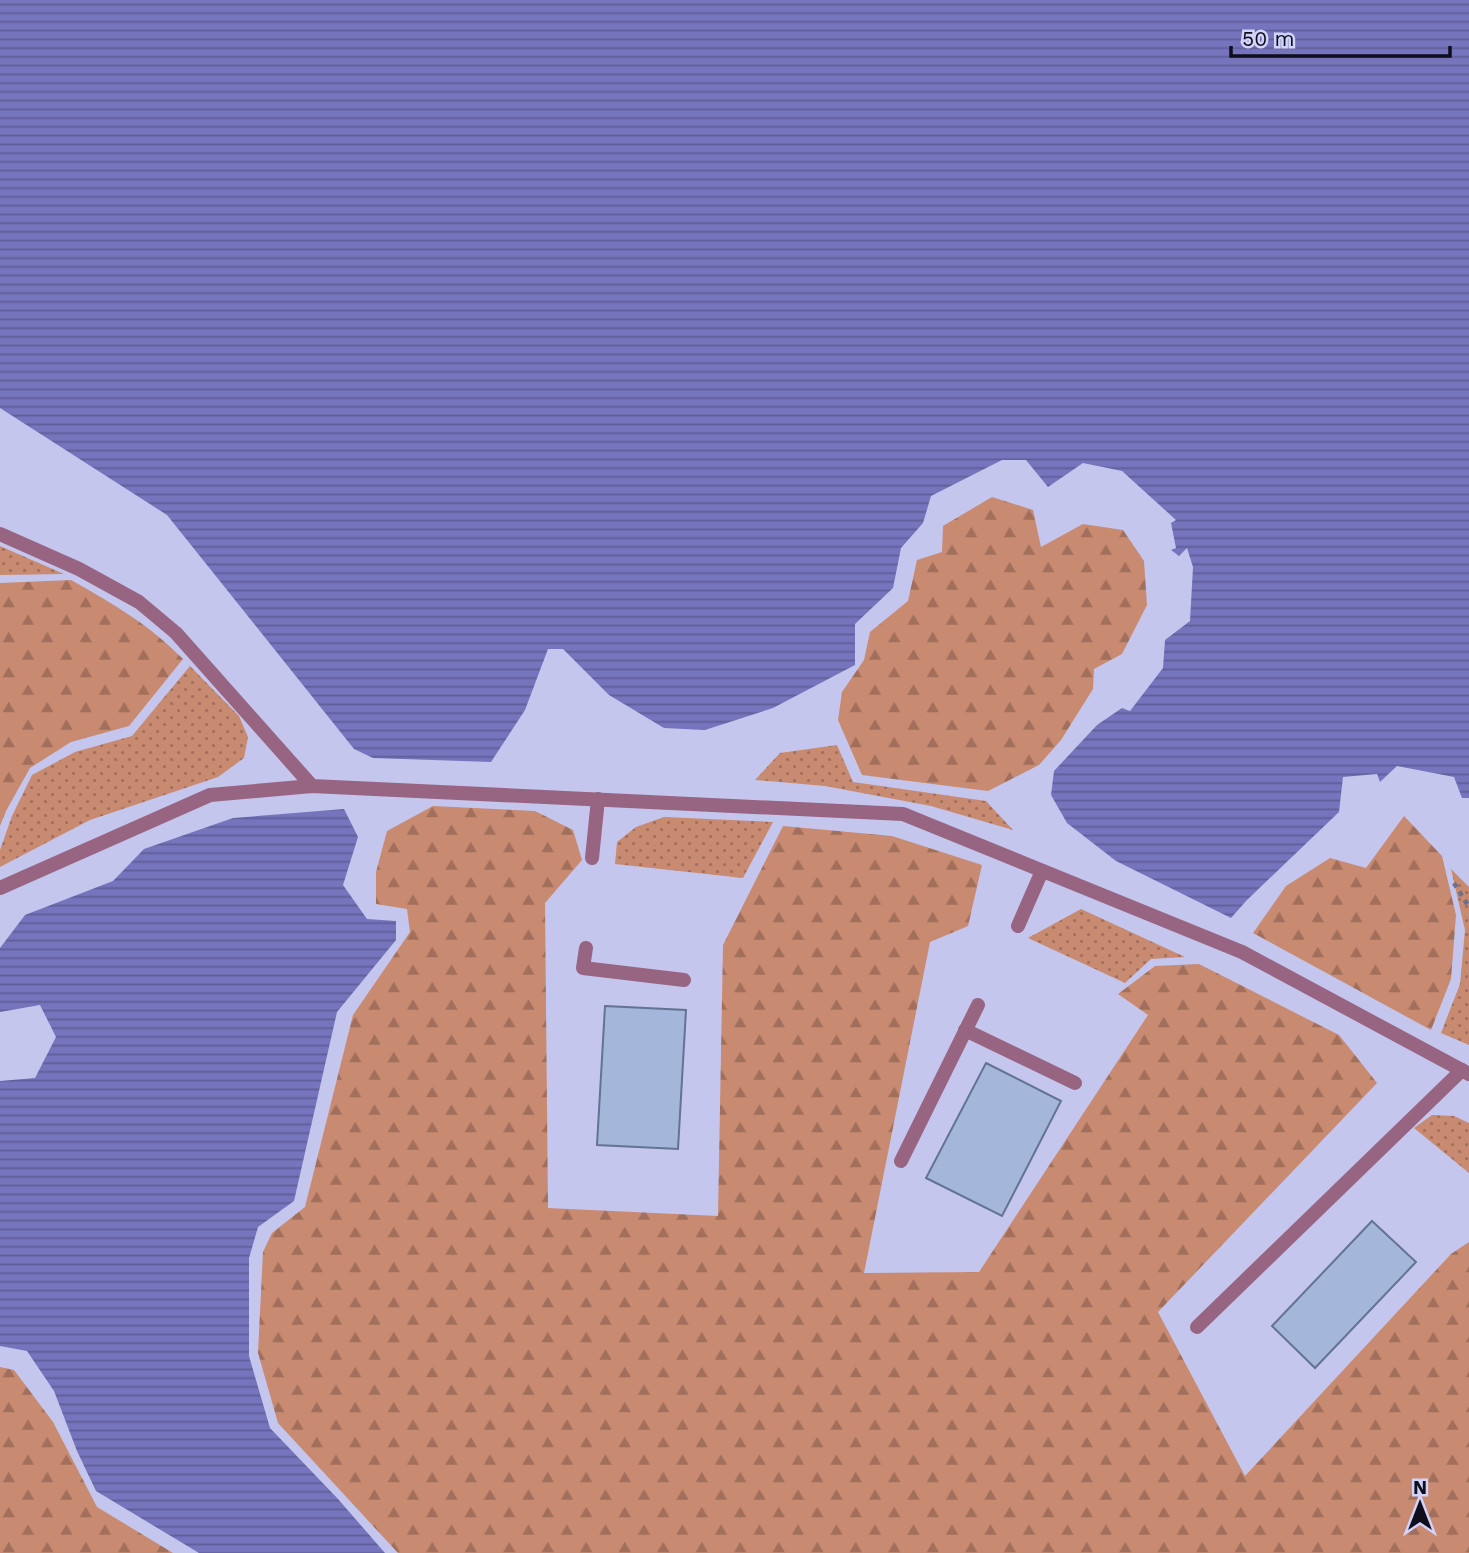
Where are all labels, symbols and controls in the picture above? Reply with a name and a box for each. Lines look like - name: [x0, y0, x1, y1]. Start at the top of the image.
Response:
- scale bar: [1231, 14, 1450, 58]
- text: 50 m: [1242, 26, 1294, 51]
- north arrow: [1385, 1469, 1455, 1539]
- text: N: [1413, 1476, 1427, 1499]

